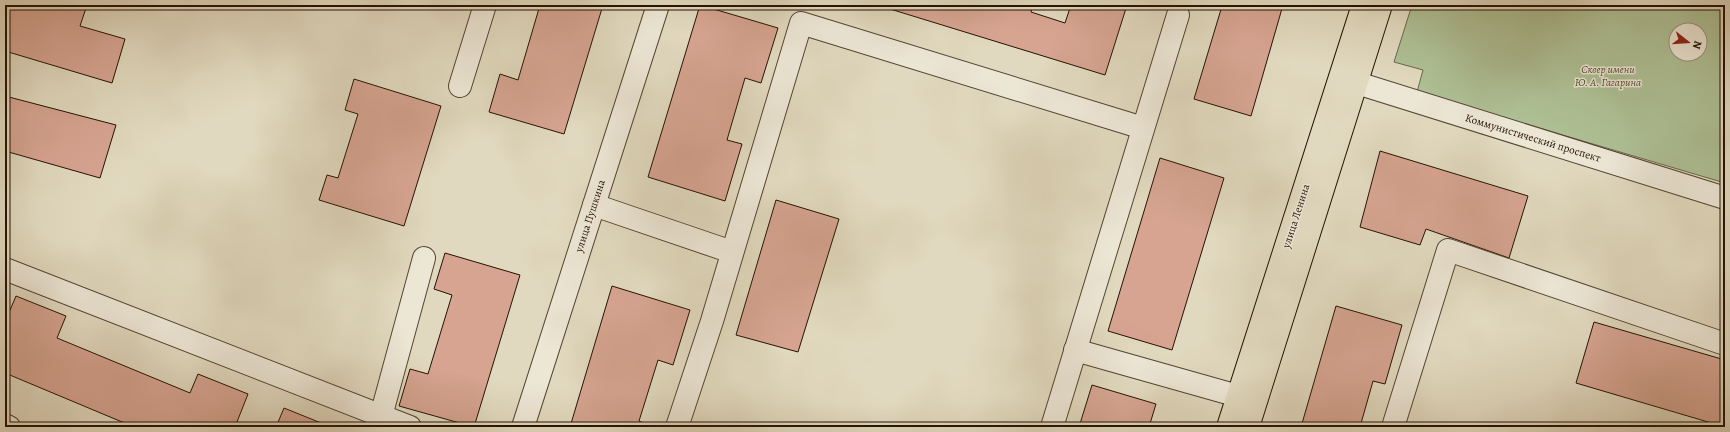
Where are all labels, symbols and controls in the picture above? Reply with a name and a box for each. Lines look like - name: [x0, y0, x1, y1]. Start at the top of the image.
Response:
- north arrow: [1668, 22, 1708, 62]
- text: N: [1689, 39, 1705, 51]
- park label: Сквер имени Ю. А. Гагарина: [1575, 62, 1641, 90]
- street label: Коммунистический проспект: [1463, 110, 1603, 166]
- street label: улица Пушкина: [571, 177, 609, 255]
- street label: улица Ленина: [1278, 181, 1314, 251]

